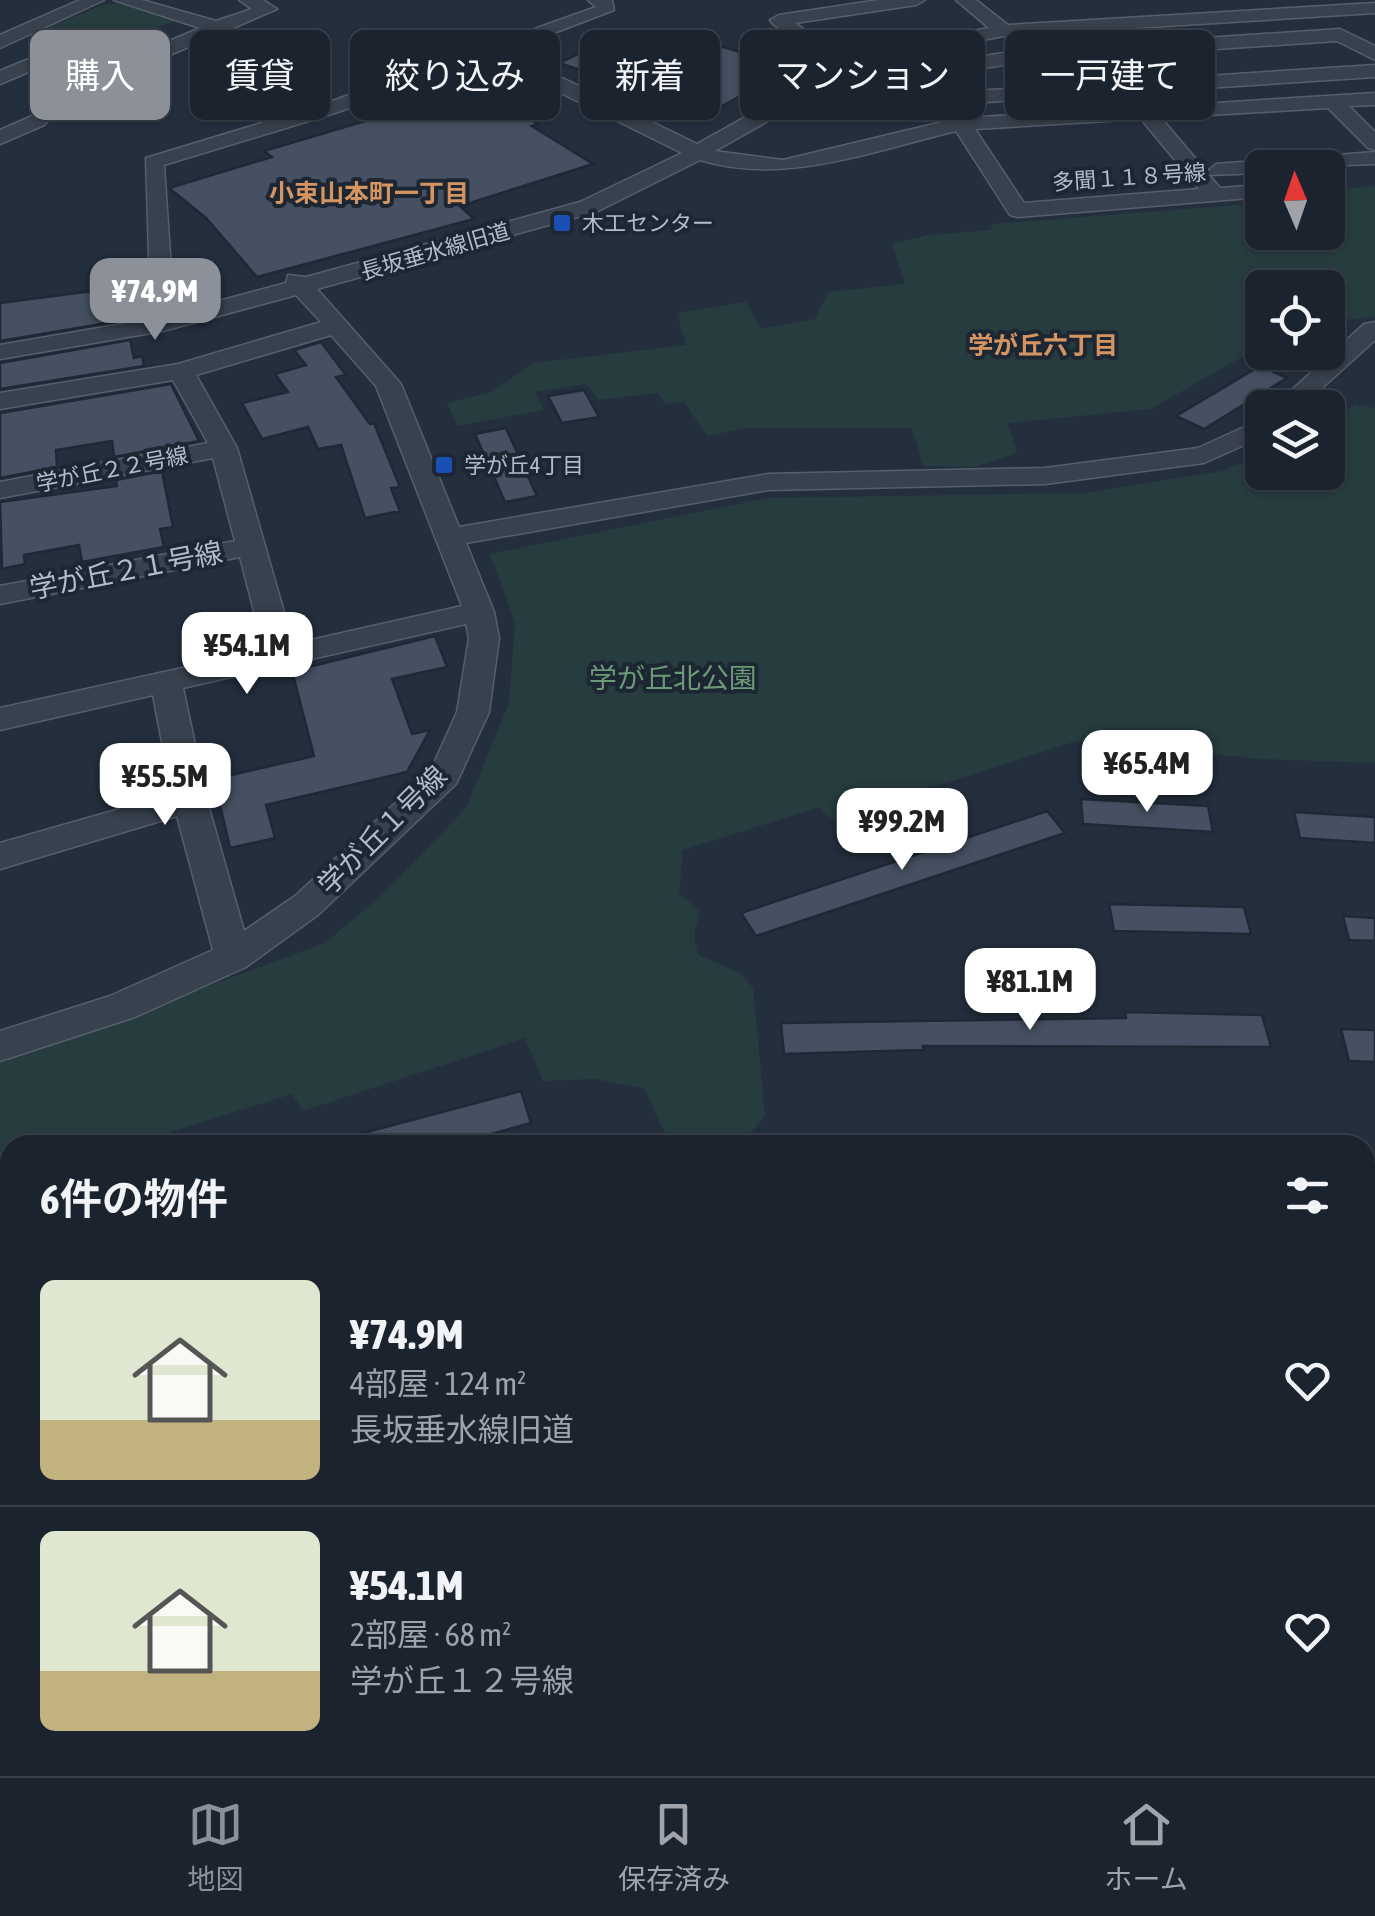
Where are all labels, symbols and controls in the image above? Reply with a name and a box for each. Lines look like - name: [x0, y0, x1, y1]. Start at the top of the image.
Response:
- chip: 購入: [30, 30, 170, 120]
- chip: 賃貸: [190, 30, 330, 120]
- chip: 絞り込み: [350, 30, 560, 120]
- chip: 新着: [580, 30, 720, 120]
- chip: マンション: [740, 30, 985, 120]
- chip: 一戸建て: [1005, 30, 1215, 120]
- north arrow: [1245, 150, 1345, 250]
- map controls: [1245, 150, 1345, 490]
- street label: 多聞１１８号線: [1051, 159, 1207, 195]
- district label: 小束山本町一丁目: [269, 179, 469, 207]
- place label: 木工センター: [582, 210, 714, 236]
- marker: 木工センター: [551, 212, 573, 234]
- street label: 長坂垂水線旧道: [357, 217, 513, 285]
- pin: ¥74.9M: [74, 258, 236, 343]
- button: locate: [1245, 270, 1345, 370]
- text: ¥74.9M: [112, 272, 198, 309]
- district label: 学が丘六丁目: [968, 331, 1118, 359]
- button: layers: [1245, 390, 1345, 490]
- street label: 学が丘２２号線: [34, 442, 190, 496]
- place label: 学が丘4丁目: [464, 452, 584, 478]
- marker: 学が丘4丁目: [433, 454, 455, 476]
- street label: 学が丘２１号線: [27, 536, 225, 604]
- pin: ¥54.1M: [166, 612, 328, 697]
- text: ¥54.1M: [204, 626, 290, 663]
- park label: 学が丘北公園: [589, 662, 757, 694]
- pin: ¥65.4M: [1066, 730, 1228, 815]
- pin: ¥55.5M: [84, 743, 246, 828]
- text: ¥65.4M: [1104, 744, 1190, 781]
- text: ¥55.5M: [122, 757, 208, 794]
- street label: 学が丘１号線: [311, 759, 453, 901]
- pin: ¥99.2M: [821, 788, 983, 873]
- text: ¥99.2M: [859, 802, 945, 839]
- pin: ¥81.1M: [949, 948, 1111, 1033]
- text: ¥81.1M: [987, 962, 1073, 999]
- icon: filters: [1280, 1168, 1335, 1223]
- text: 6件の物件: [40, 1175, 228, 1223]
- text: ¥74.9M: [350, 1310, 464, 1358]
- icon: home: [120, 1320, 240, 1440]
- icon: heart: [1280, 1353, 1335, 1408]
- text: 4部屋 · 124 m²: [350, 1365, 526, 1402]
- text: 長坂垂水線旧道: [350, 1411, 574, 1448]
- text: ¥54.1M: [350, 1561, 464, 1609]
- icon: home: [120, 1571, 240, 1691]
- icon: heart: [1280, 1604, 1335, 1659]
- text: 2部屋 · 68 m²: [350, 1616, 511, 1653]
- text: 学が丘１２号線: [350, 1662, 574, 1699]
- tab: 地図: [187, 1797, 243, 1897]
- tab: 保存済み: [618, 1797, 730, 1897]
- tab: ホーム: [1105, 1797, 1188, 1897]

